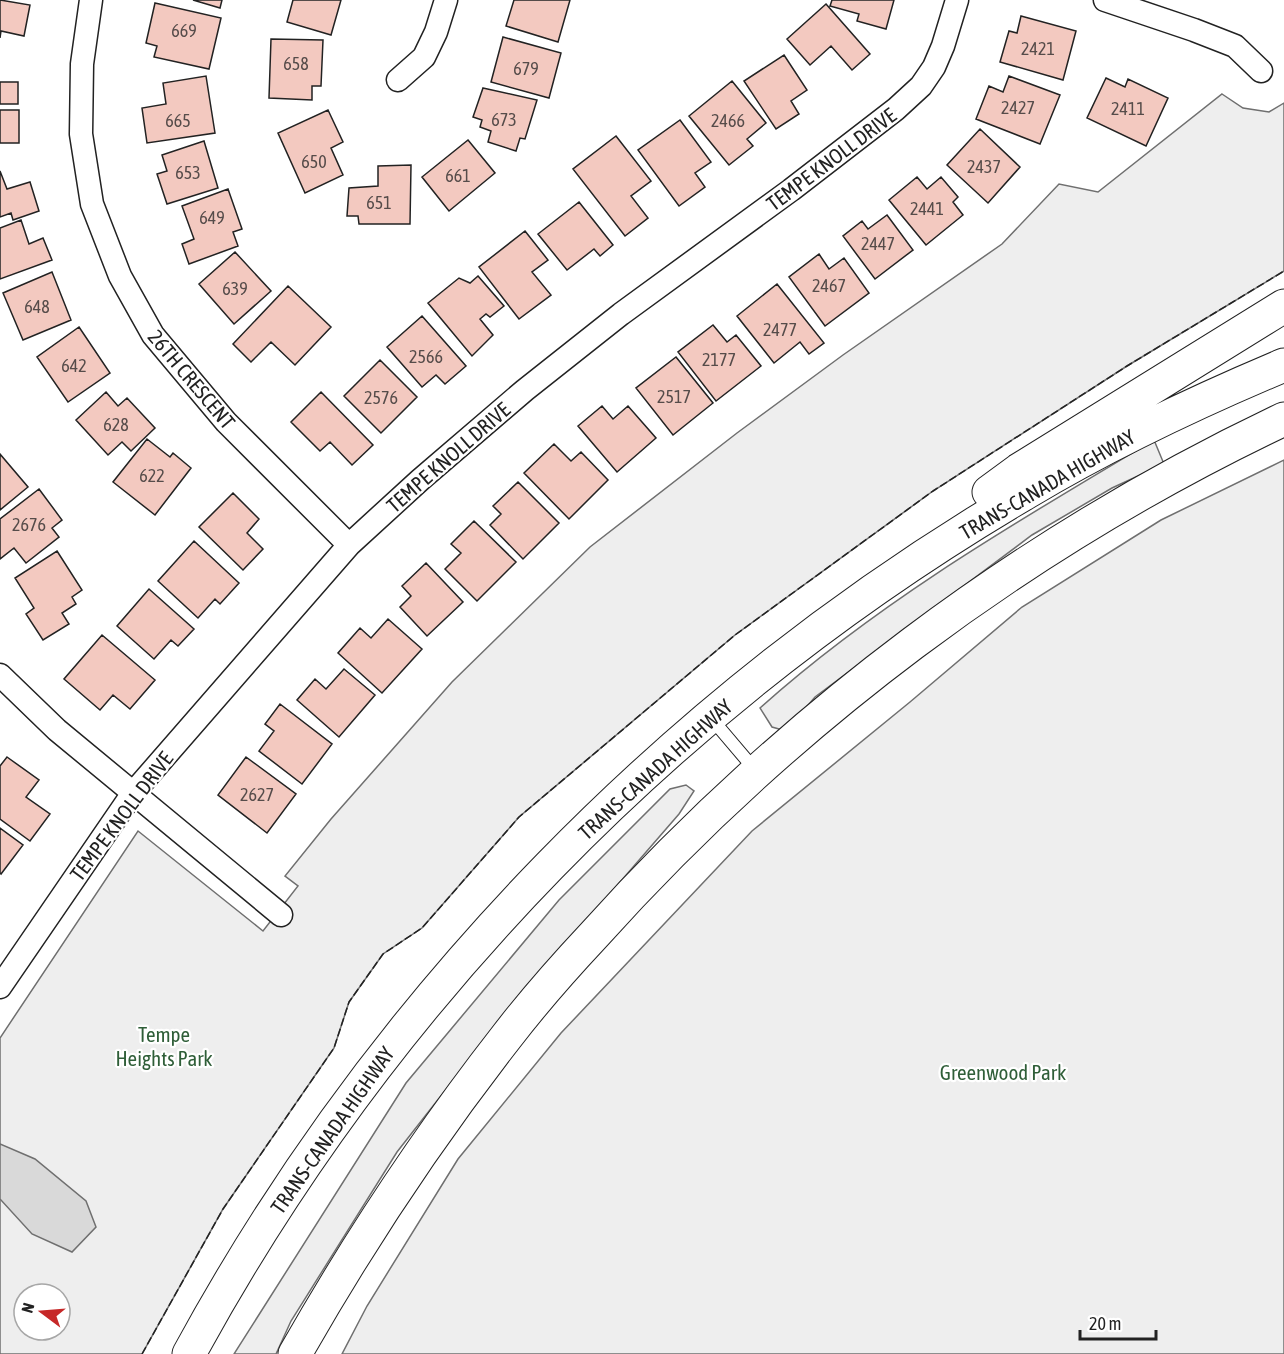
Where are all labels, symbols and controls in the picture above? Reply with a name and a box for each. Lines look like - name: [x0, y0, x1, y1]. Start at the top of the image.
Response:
- house number: 669: [171, 20, 197, 41]
- house number: 2421: [1021, 38, 1055, 59]
- house number: 658: [283, 53, 309, 74]
- house number: 679: [513, 58, 539, 79]
- house number: 2427: [1001, 97, 1035, 118]
- house number: 2411: [1111, 98, 1145, 119]
- street label: TEMPE KNOLL DRIVE: [762, 103, 900, 215]
- house number: 673: [491, 109, 517, 130]
- house number: 665: [165, 110, 191, 131]
- house number: 2466: [711, 110, 745, 131]
- house number: 650: [301, 151, 327, 172]
- house number: 2437: [967, 156, 1001, 177]
- house number: 653: [175, 162, 201, 183]
- house number: 661: [445, 165, 471, 186]
- house number: 651: [366, 192, 392, 213]
- house number: 2441: [910, 198, 944, 219]
- house number: 649: [199, 207, 225, 228]
- house number: 2447: [861, 233, 895, 254]
- house number: 2467: [812, 275, 846, 296]
- house number: 639: [222, 278, 248, 299]
- house number: 648: [24, 296, 50, 317]
- house number: 2477: [763, 319, 797, 340]
- street label: 26TH CRESCENT: [144, 325, 240, 433]
- house number: 2566: [409, 346, 443, 367]
- house number: 2177: [702, 349, 736, 370]
- house number: 642: [61, 355, 87, 376]
- house number: 2517: [657, 386, 691, 407]
- house number: 2576: [364, 387, 398, 408]
- street label: TEMPE KNOLL DRIVE: [382, 397, 515, 517]
- house number: 628: [103, 414, 129, 435]
- street label: TRANS-CANADA HIGHWAY: [955, 424, 1139, 544]
- house number: 622: [139, 465, 165, 486]
- house number: 2676: [12, 514, 46, 535]
- street label: TRANS-CANADA HIGHWAY: [573, 693, 737, 844]
- street label: TEMPE KNOLL DRIVE: [65, 747, 177, 885]
- house number: 2627: [240, 784, 274, 805]
- park label: Tempe Heights Park: [115, 1022, 213, 1070]
- street label: TRANS-CANADA HIGHWAY: [265, 1041, 399, 1218]
- park label: Greenwood Park: [940, 1060, 1066, 1084]
- north arrow: [12, 1282, 72, 1342]
- text: N: [18, 1301, 38, 1315]
- scale bar: [1080, 1303, 1156, 1341]
- text: 20 m: [1089, 1313, 1121, 1334]

